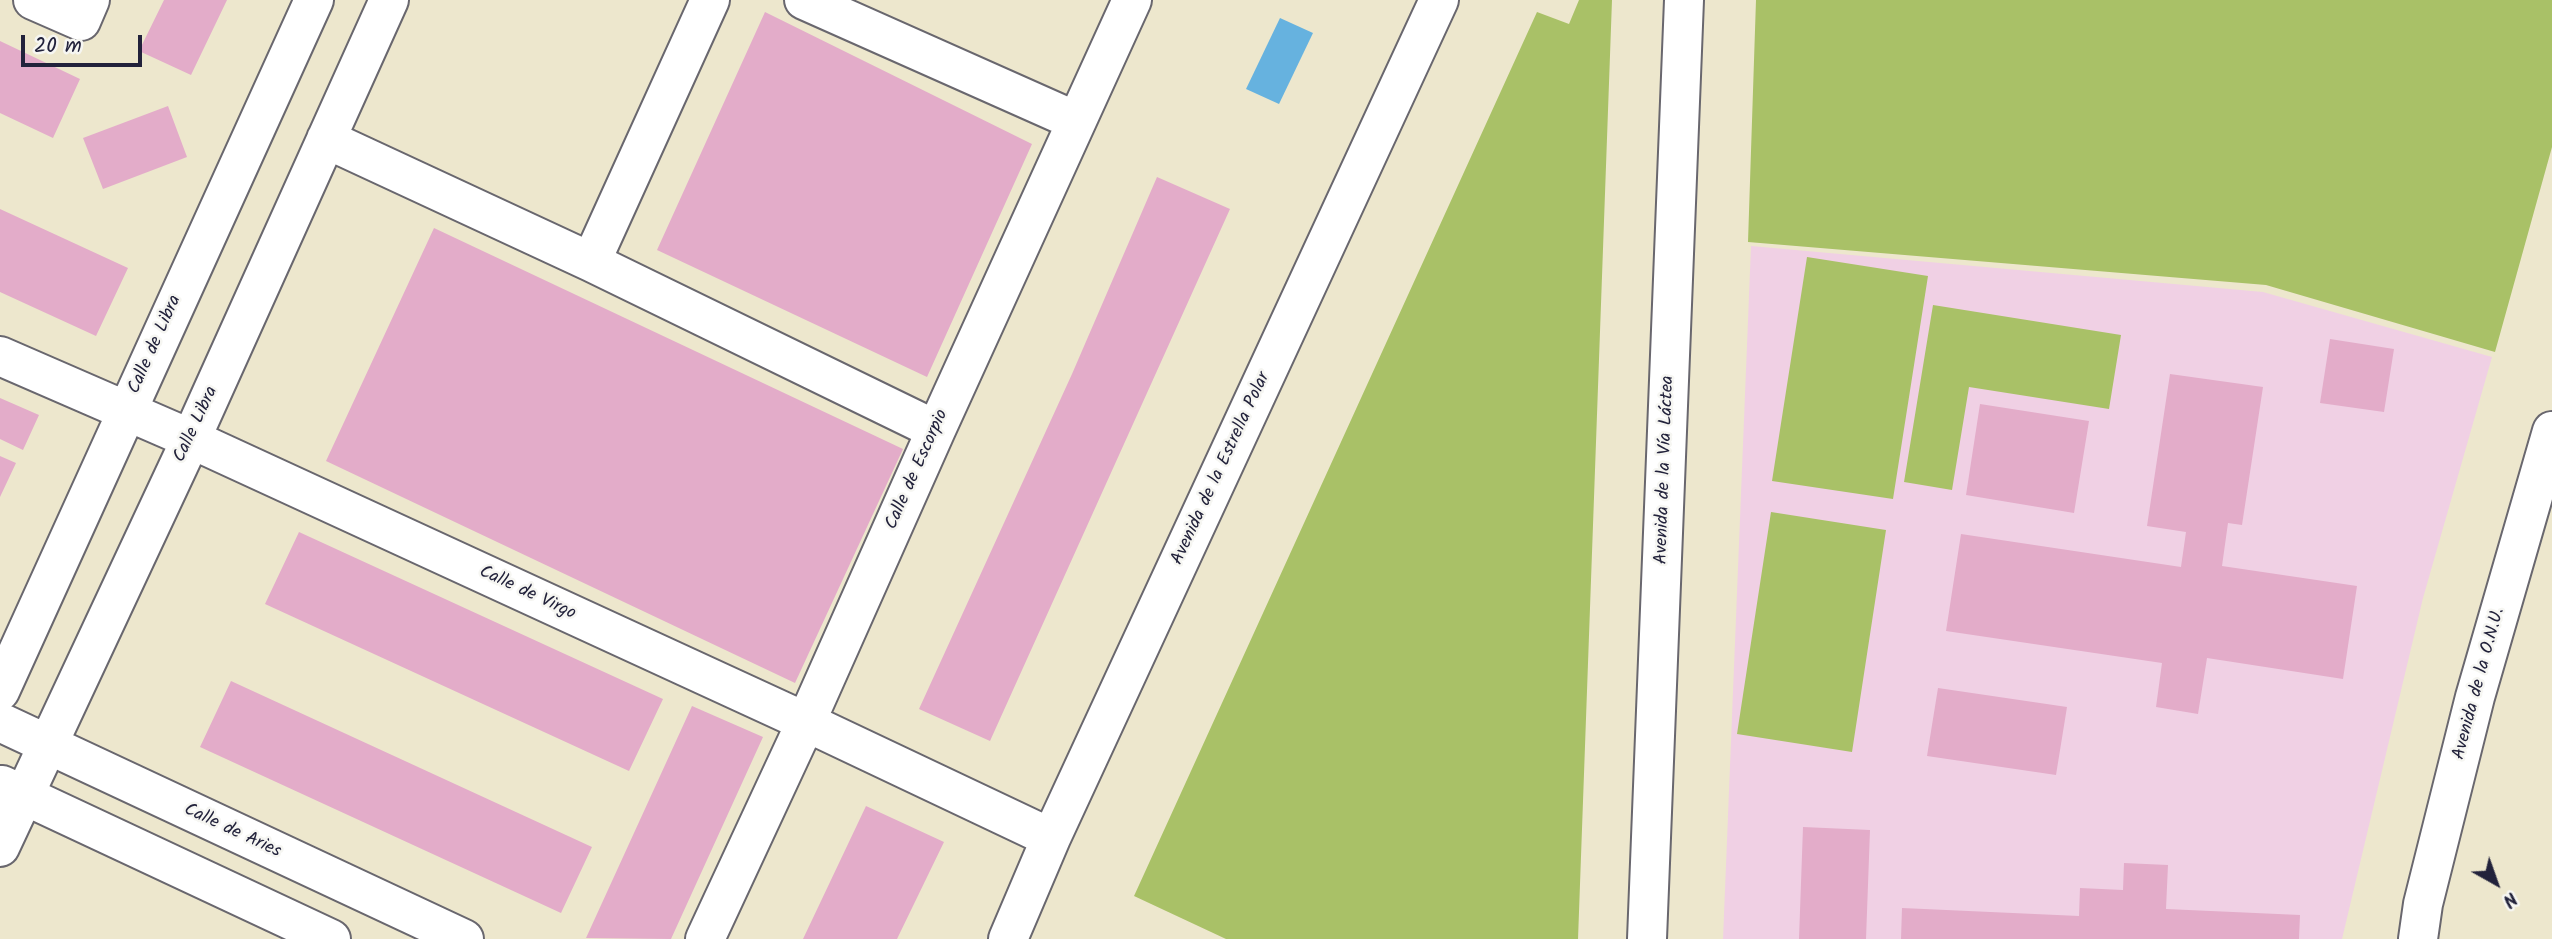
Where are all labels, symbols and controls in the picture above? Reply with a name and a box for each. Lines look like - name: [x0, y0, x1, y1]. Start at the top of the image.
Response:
- scale bar: [24, 21, 145, 65]
- text: 20 m: [34, 30, 82, 63]
- street label: Calle de Libra: [125, 292, 187, 398]
- street label: Avenida de la Estrella Polar: [1168, 369, 1276, 569]
- street label: Avenida de la Vía Láctea: [1652, 375, 1680, 565]
- street label: Calle Libra: [170, 384, 224, 466]
- street label: Calle de Escorpio: [882, 407, 954, 533]
- street label: Calle de Virgo: [475, 562, 579, 626]
- street label: Avenida de la O.N.U.: [2449, 606, 2511, 762]
- street label: Calle de Aries: [180, 800, 284, 864]
- north arrow: [2461, 848, 2531, 918]
- text: N: [2495, 884, 2524, 914]

